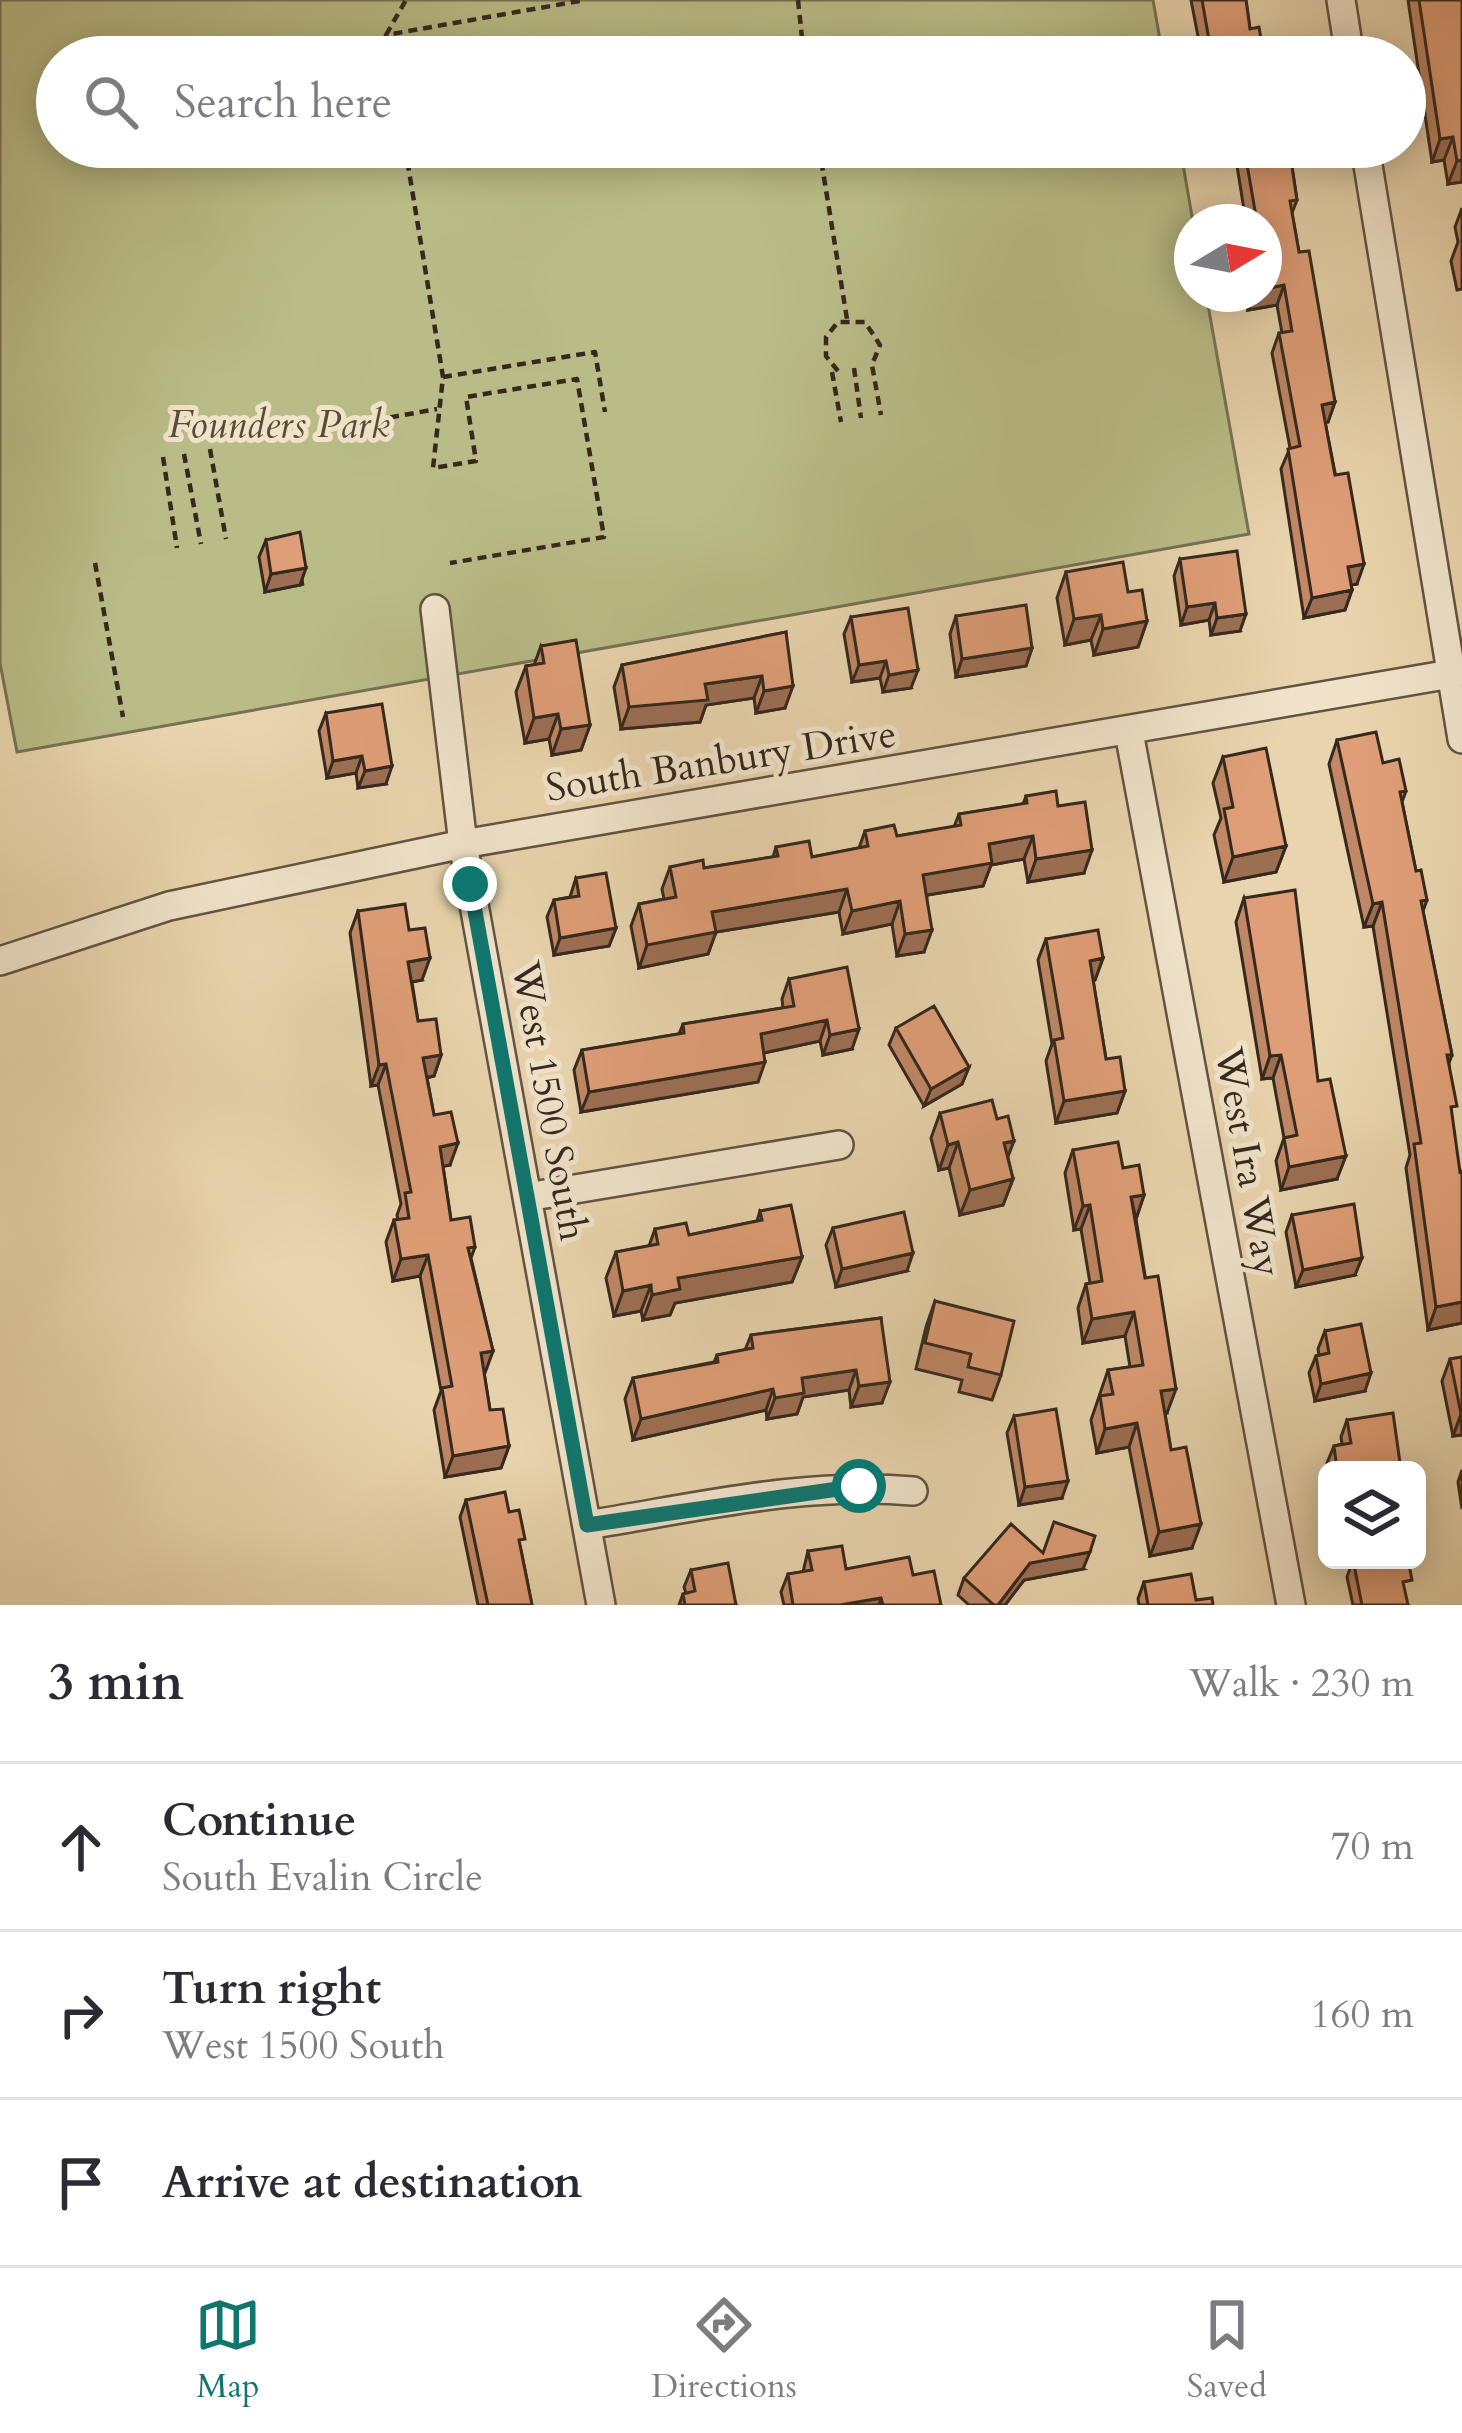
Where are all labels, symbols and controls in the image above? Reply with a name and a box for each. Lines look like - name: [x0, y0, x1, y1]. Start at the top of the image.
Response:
- search box: [36, 36, 1426, 168]
- icon: search: [78, 69, 144, 135]
- text: Search here: [174, 72, 392, 133]
- north arrow: [1174, 204, 1282, 312]
- park label: Founders Park: [168, 398, 390, 451]
- street label: South Banbury Drive: [542, 707, 900, 815]
- route end: [443, 857, 497, 911]
- street label: West 1500 South: [498, 956, 600, 1245]
- street label: West Ira Way: [1202, 1042, 1294, 1281]
- route start: [832, 1459, 886, 1513]
- map controls: [1318, 1461, 1426, 1569]
- button: layers: [1318, 1461, 1426, 1569]
- text: 3 min: [48, 1648, 184, 1718]
- text: Walk · 230 m: [1189, 1657, 1414, 1710]
- text: Continue: [162, 1790, 356, 1851]
- icon: ahead: [48, 1814, 114, 1880]
- text: 70 m: [1331, 1820, 1414, 1873]
- text: South Evalin Circle: [162, 1851, 483, 1904]
- text: Turn right: [162, 1958, 381, 2019]
- icon: right: [48, 1982, 114, 2048]
- text: 160 m: [1311, 1988, 1414, 2041]
- text: West 1500 South: [162, 2019, 445, 2072]
- icon: arrive: [48, 2150, 114, 2216]
- text: Arrive at destination: [162, 2152, 582, 2213]
- tab: Map: [195, 2292, 261, 2409]
- tab: Directions: [651, 2292, 797, 2409]
- tab: Saved: [1187, 2292, 1267, 2409]

